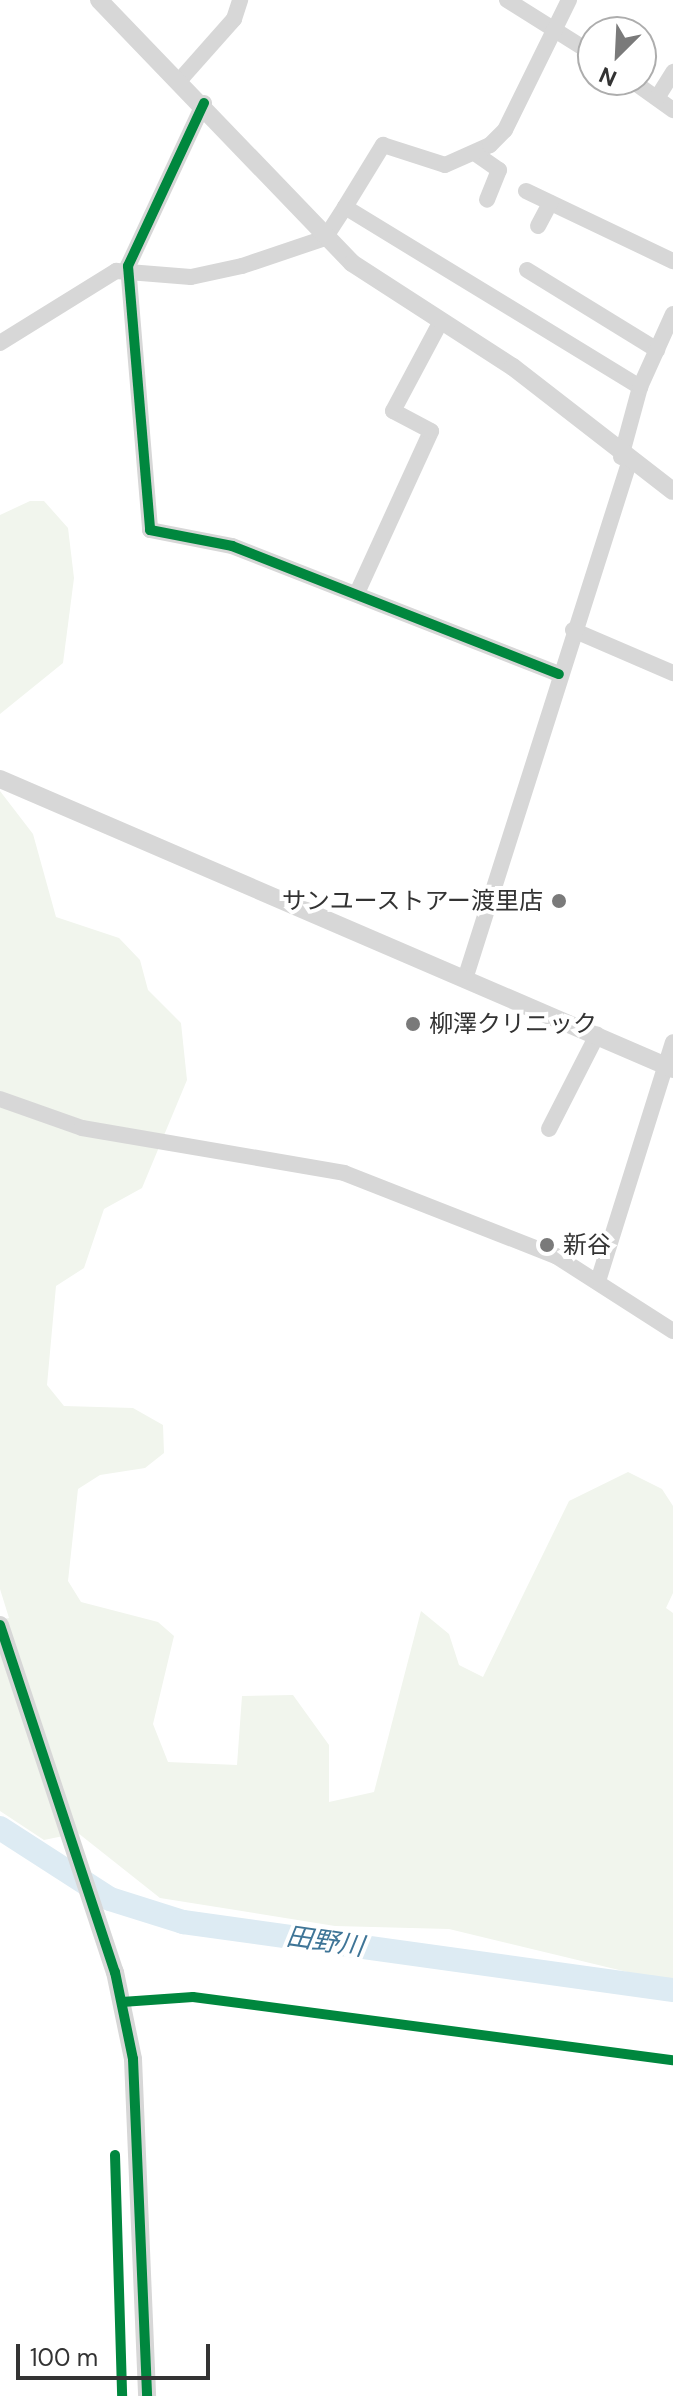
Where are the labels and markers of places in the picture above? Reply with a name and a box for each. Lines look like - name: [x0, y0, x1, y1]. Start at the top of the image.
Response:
- place label: サンユーストアー渡里店: [280, 887, 543, 915]
- marker: サンユーストアー渡里店: [550, 892, 568, 910]
- place label: 柳澤クリニック: [429, 1010, 597, 1038]
- marker: 柳澤クリニック: [404, 1015, 422, 1033]
- place label: 新谷: [563, 1231, 611, 1259]
- marker: 新谷: [538, 1236, 556, 1254]

